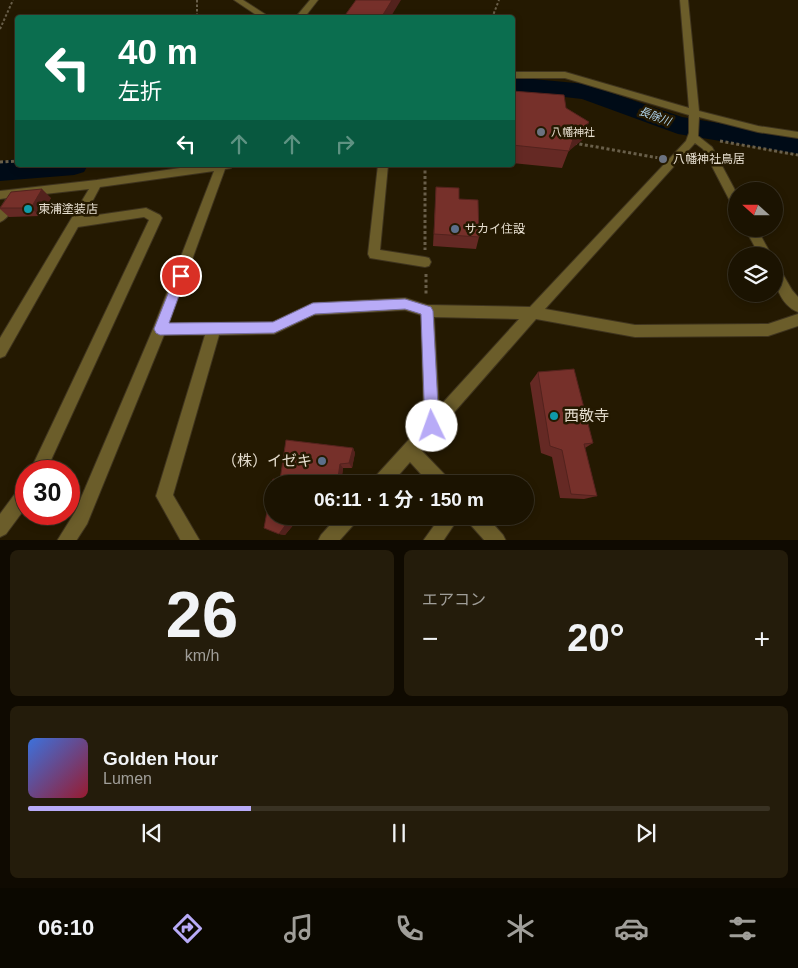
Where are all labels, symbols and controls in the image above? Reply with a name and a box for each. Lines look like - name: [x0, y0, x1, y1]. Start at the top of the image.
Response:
- text: 40 m: [118, 32, 198, 71]
- icon: left: [35, 35, 100, 100]
- text: 左折: [118, 79, 162, 104]
- water label: 長除川: [637, 105, 673, 128]
- marker: 八幡神社: [535, 126, 547, 138]
- place label: 八幡神社: [551, 126, 595, 138]
- icon: left: [172, 130, 200, 158]
- icon: ahead: [225, 130, 253, 158]
- icon: ahead: [278, 130, 306, 158]
- icon: right: [331, 130, 359, 158]
- place label: 八幡神社鳥居: [673, 152, 745, 166]
- marker: 八幡神社鳥居: [657, 153, 669, 165]
- north arrow: [728, 182, 782, 238]
- map controls: [728, 182, 783, 302]
- place label: 東浦塗装店: [38, 202, 98, 216]
- marker: 東浦塗装店: [22, 203, 34, 215]
- place label: サカイ住設: [465, 222, 525, 236]
- marker: サカイ住設: [449, 223, 461, 235]
- button: layers: [728, 247, 783, 302]
- pin: [160, 255, 202, 297]
- icon: arrive: [167, 262, 195, 290]
- position arrow: [405, 399, 457, 451]
- place label: 西敬寺: [564, 407, 609, 424]
- marker: 西敬寺: [548, 410, 560, 422]
- place label: （株）イゼキ: [222, 452, 312, 469]
- marker: （株）イゼキ: [316, 455, 328, 467]
- speed limit sign: 30: [15, 460, 80, 525]
- text: 06:11 · 1 分 · 150 m: [314, 489, 484, 510]
- text: 26: [166, 578, 238, 651]
- text: エアコン: [422, 591, 486, 608]
- text: 20°: [567, 617, 625, 659]
- text: −: [422, 623, 438, 654]
- text: +: [754, 623, 770, 654]
- text: km/h: [185, 647, 219, 664]
- text: Golden Hour: [103, 748, 218, 769]
- text: Lumen: [103, 770, 152, 787]
- icon: previous: [138, 819, 166, 847]
- icon: pause: [385, 819, 413, 847]
- icon: next: [632, 819, 660, 847]
- icon: directions: [170, 911, 205, 946]
- icon: music: [281, 911, 316, 946]
- icon: phone: [392, 911, 427, 946]
- icon: climate: [503, 911, 538, 946]
- icon: car: [614, 911, 649, 946]
- icon: filters: [725, 911, 760, 946]
- text: 06:10: [38, 915, 94, 940]

